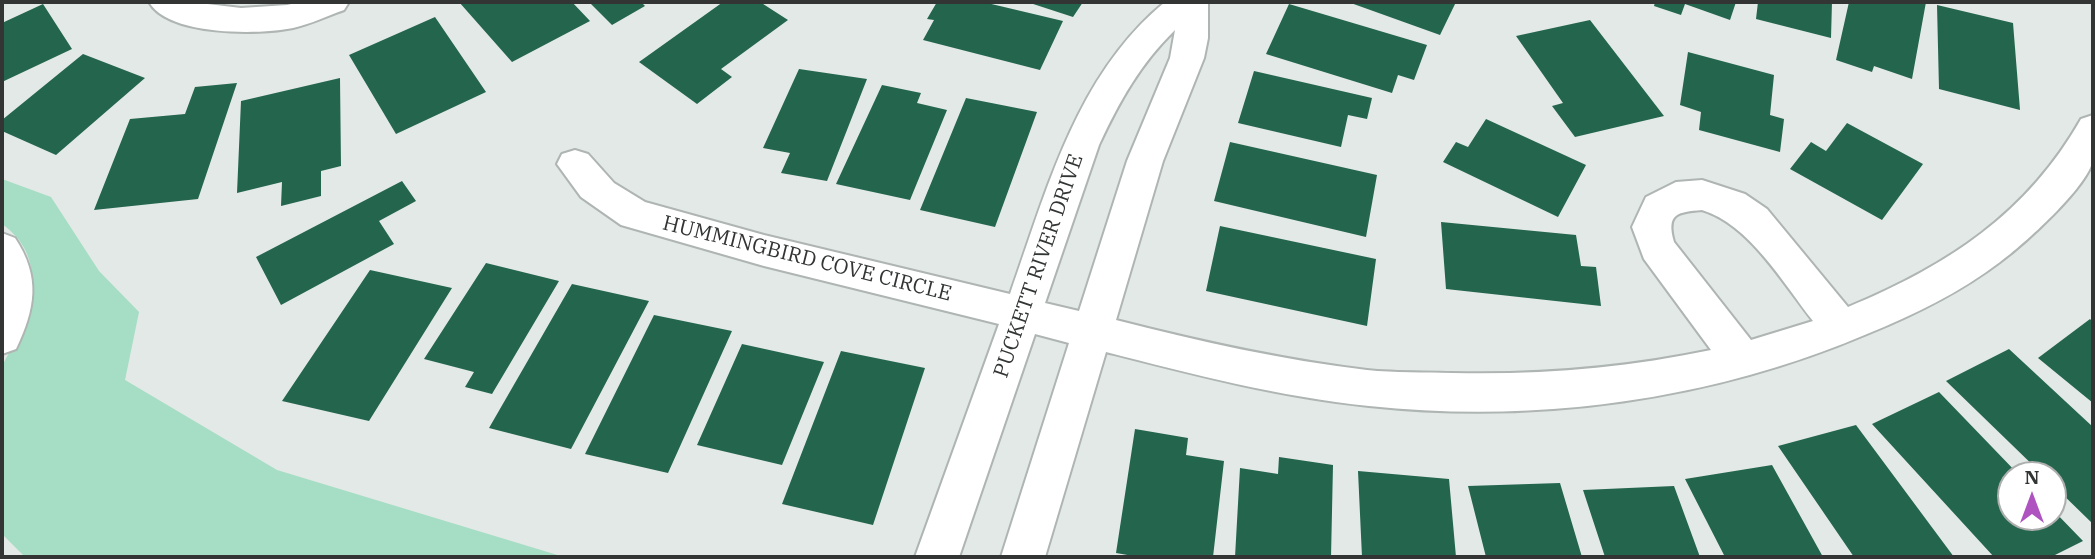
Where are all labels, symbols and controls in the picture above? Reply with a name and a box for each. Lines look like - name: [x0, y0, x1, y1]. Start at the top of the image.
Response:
- street label: PUCKETT RIVER DRIVE: [989, 151, 1089, 381]
- street label: HUMMINGBIRD COVE CIRCLE: [660, 211, 954, 307]
- north arrow: [1997, 461, 2067, 531]
- text: N: [2024, 465, 2040, 489]

